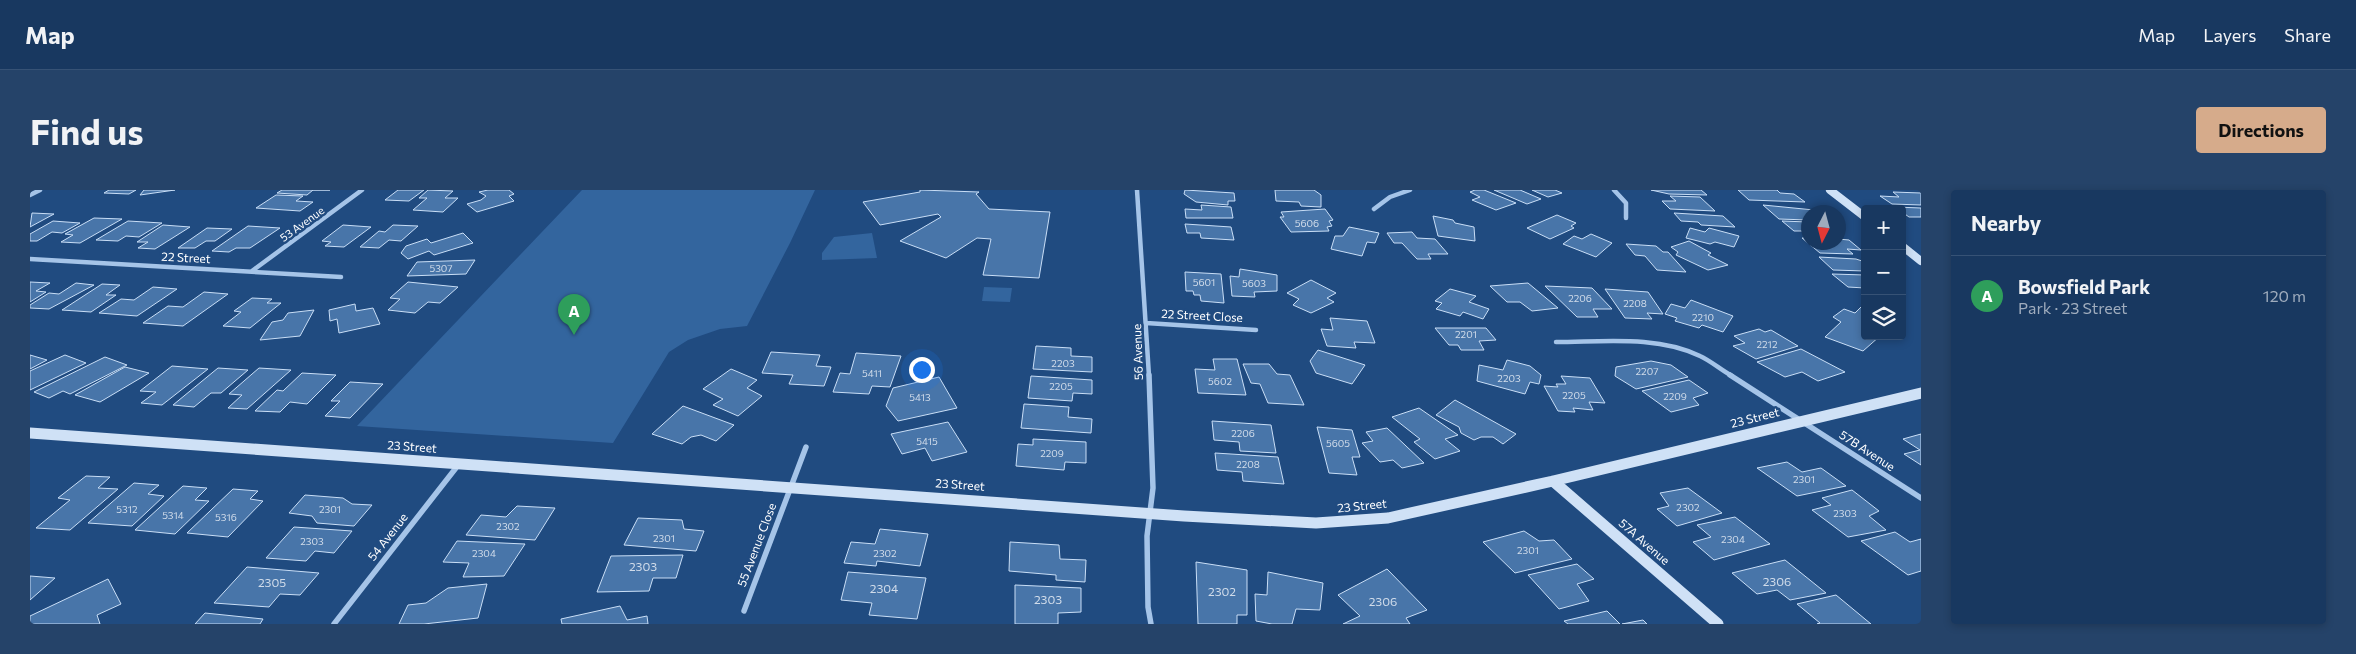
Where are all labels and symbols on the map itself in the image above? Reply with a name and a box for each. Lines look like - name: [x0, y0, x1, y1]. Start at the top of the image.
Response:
- street label: 53 Avenue: [277, 203, 326, 244]
- north arrow: [1801, 205, 1846, 250]
- house number: 5606: [1295, 217, 1319, 229]
- street label: 22 Street: [161, 249, 211, 265]
- house number: 5307: [429, 262, 453, 274]
- house number: 5601: [1193, 276, 1215, 288]
- house number: 5603: [1242, 277, 1266, 289]
- house number: 2206: [1568, 292, 1592, 304]
- pin: A: [558, 294, 590, 335]
- house number: 2208: [1623, 297, 1647, 309]
- street label: 22 Street Close: [1161, 306, 1243, 324]
- house number: 2210: [1692, 311, 1714, 323]
- street label: 56 Avenue: [1129, 324, 1145, 381]
- house number: 2201: [1455, 328, 1477, 340]
- house number: 2212: [1757, 338, 1778, 350]
- your location: [909, 357, 935, 383]
- house number: 2203: [1051, 357, 1075, 369]
- house number: 2207: [1636, 365, 1658, 377]
- house number: 5411: [862, 367, 882, 379]
- house number: 2203: [1497, 372, 1521, 384]
- house number: 5602: [1208, 375, 1232, 387]
- house number: 2205: [1049, 380, 1073, 392]
- house number: 2205: [1562, 389, 1586, 401]
- house number: 2209: [1663, 390, 1687, 402]
- house number: 5413: [909, 391, 931, 403]
- street label: 23 Street: [1729, 404, 1781, 430]
- house number: 2206: [1231, 427, 1255, 439]
- street label: 57B Avenue: [1837, 427, 1898, 473]
- house number: 5415: [916, 435, 938, 447]
- street label: 23 Street: [387, 437, 437, 455]
- house number: 5605: [1326, 437, 1350, 449]
- house number: 2209: [1040, 447, 1064, 459]
- house number: 2208: [1236, 458, 1260, 470]
- house number: 2301: [1793, 473, 1815, 485]
- street label: 23 Street: [935, 475, 985, 493]
- street label: 23 Street: [1336, 495, 1387, 515]
- street label: 55 Avenue Close: [734, 501, 778, 588]
- house number: 2302: [1676, 501, 1700, 513]
- house number: 5312: [116, 503, 138, 515]
- house number: 2301: [319, 503, 341, 515]
- house number: 2303: [1833, 507, 1857, 519]
- house number: 5314: [162, 509, 184, 521]
- street label: 54 Avenue: [364, 510, 410, 563]
- house number: 5316: [215, 511, 237, 523]
- street label: 57A Avenue: [1616, 515, 1673, 567]
- house number: 2302: [496, 520, 520, 532]
- house number: 2301: [653, 532, 675, 544]
- house number: 2304: [1721, 533, 1745, 545]
- house number: 2303: [300, 535, 324, 547]
- house number: 2301: [1517, 544, 1539, 556]
- house number: 2304: [472, 547, 496, 559]
- house number: 2302: [873, 547, 897, 559]
- house number: 2303: [629, 559, 657, 573]
- house number: 2306: [1763, 574, 1791, 588]
- house number: 2305: [258, 575, 286, 589]
- house number: 2304: [870, 581, 898, 595]
- house number: 2302: [1208, 584, 1236, 598]
- house number: 2303: [1034, 592, 1062, 606]
- house number: 2306: [1369, 594, 1397, 608]

